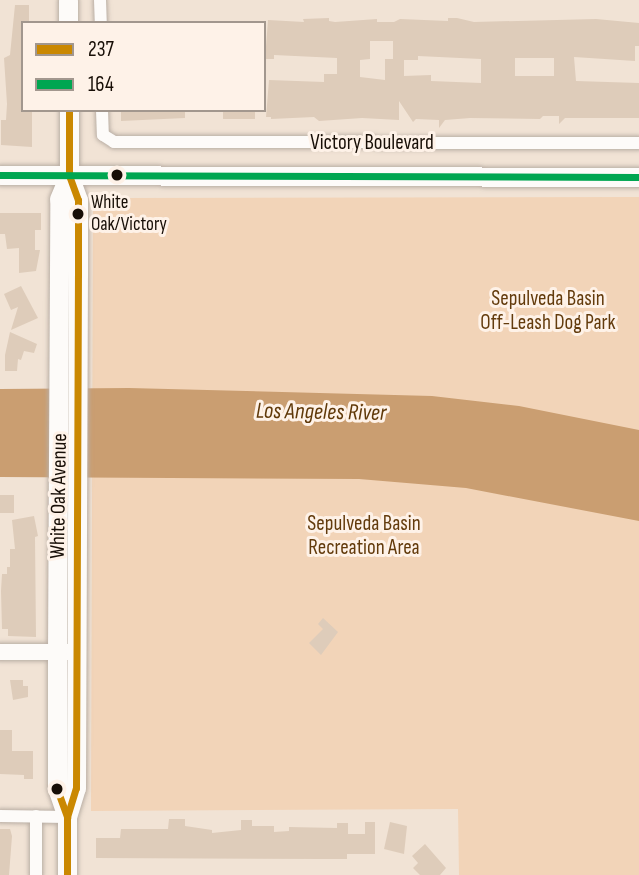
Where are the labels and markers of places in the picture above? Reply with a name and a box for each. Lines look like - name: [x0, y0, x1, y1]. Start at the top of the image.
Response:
- unlabelled marker: [110, 168, 124, 182]
- place label: White Oak/Victory: [91, 192, 167, 236]
- marker: White Oak/Victory: [71, 207, 85, 221]
- unlabelled marker: [50, 782, 64, 796]

